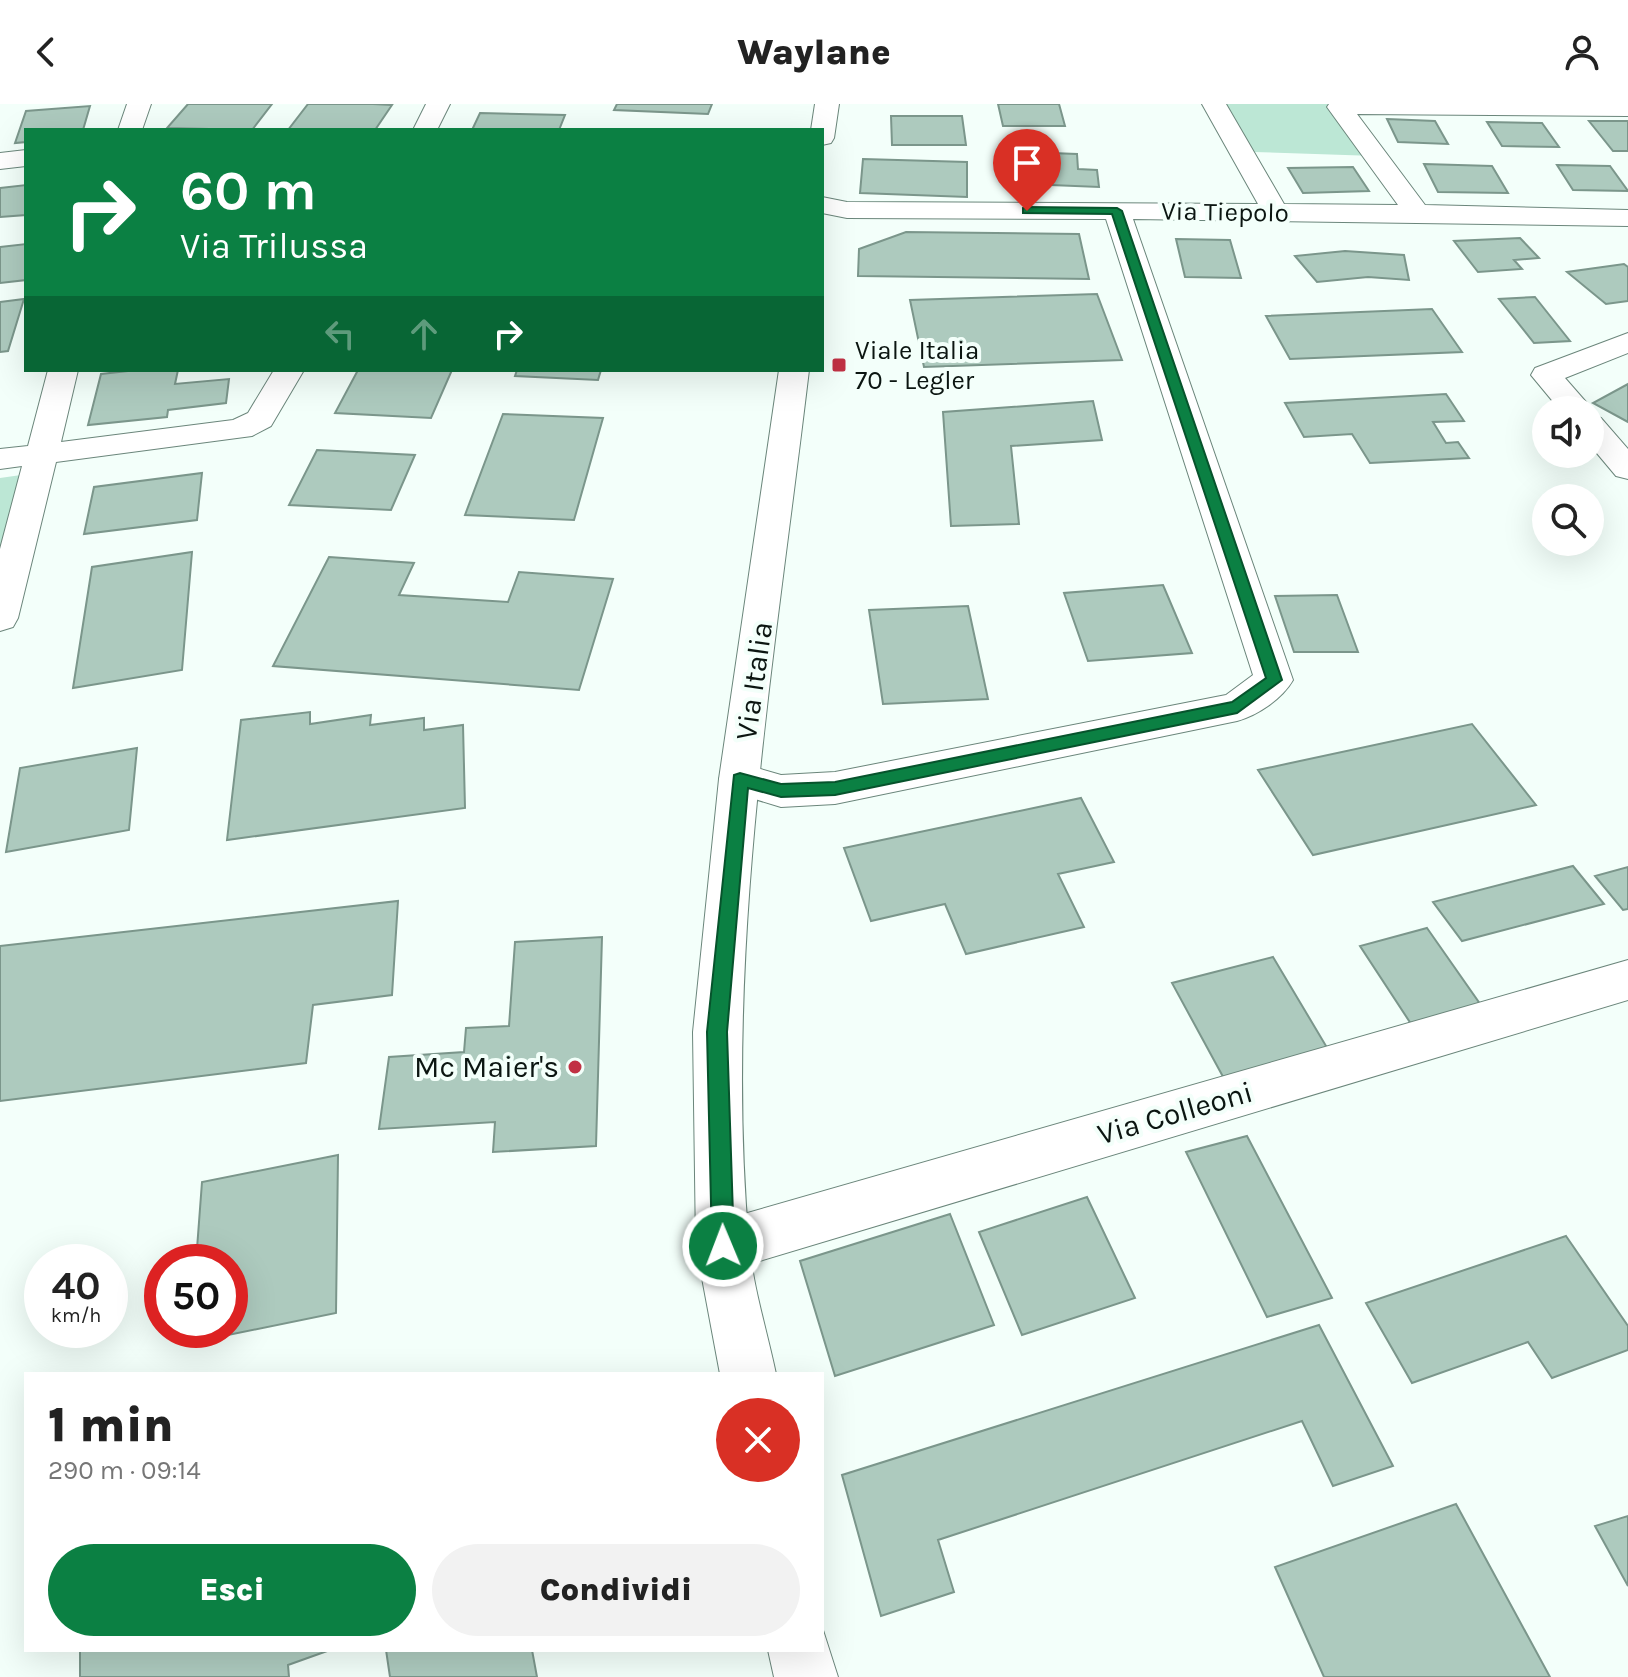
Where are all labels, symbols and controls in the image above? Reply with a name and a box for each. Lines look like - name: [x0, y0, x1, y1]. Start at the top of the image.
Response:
- icon: back: [24, 30, 68, 74]
- icon: person: [1560, 30, 1604, 74]
- text: Waylane: [737, 31, 891, 73]
- pin: [993, 129, 1061, 211]
- icon: arrive: [1005, 141, 1049, 185]
- text: 60 m: [180, 158, 317, 223]
- icon: right: [48, 160, 152, 264]
- street label: Via Tiepolo: [1161, 195, 1289, 229]
- text: Via Trilussa: [180, 225, 368, 267]
- icon: left: [318, 312, 362, 356]
- icon: ahead: [402, 312, 446, 356]
- icon: right: [486, 312, 530, 356]
- place label: Viale Italia 70 - Legler: [855, 335, 979, 396]
- marker: Viale Italia 70 - Legler: [830, 356, 848, 374]
- map controls: [1532, 396, 1604, 556]
- button: sound: [1532, 396, 1604, 468]
- button: search: [1532, 484, 1604, 556]
- street label: Via Italia: [728, 619, 780, 743]
- place label: Mc Maier's: [414, 1049, 559, 1085]
- marker: Mc Maier's: [566, 1058, 584, 1076]
- street label: Via Colleoni: [1093, 1074, 1257, 1152]
- position arrow: [681, 1204, 765, 1288]
- speed limit sign: 50: [144, 1244, 248, 1348]
- text: 40: [51, 1262, 101, 1309]
- text: km/h: [51, 1304, 101, 1327]
- text: 1 min: [48, 1397, 174, 1453]
- button: close: [716, 1398, 800, 1482]
- text: 290 m · 09:14: [48, 1455, 201, 1486]
- button: Esci: [48, 1544, 416, 1636]
- button: Condividi: [432, 1544, 800, 1636]

